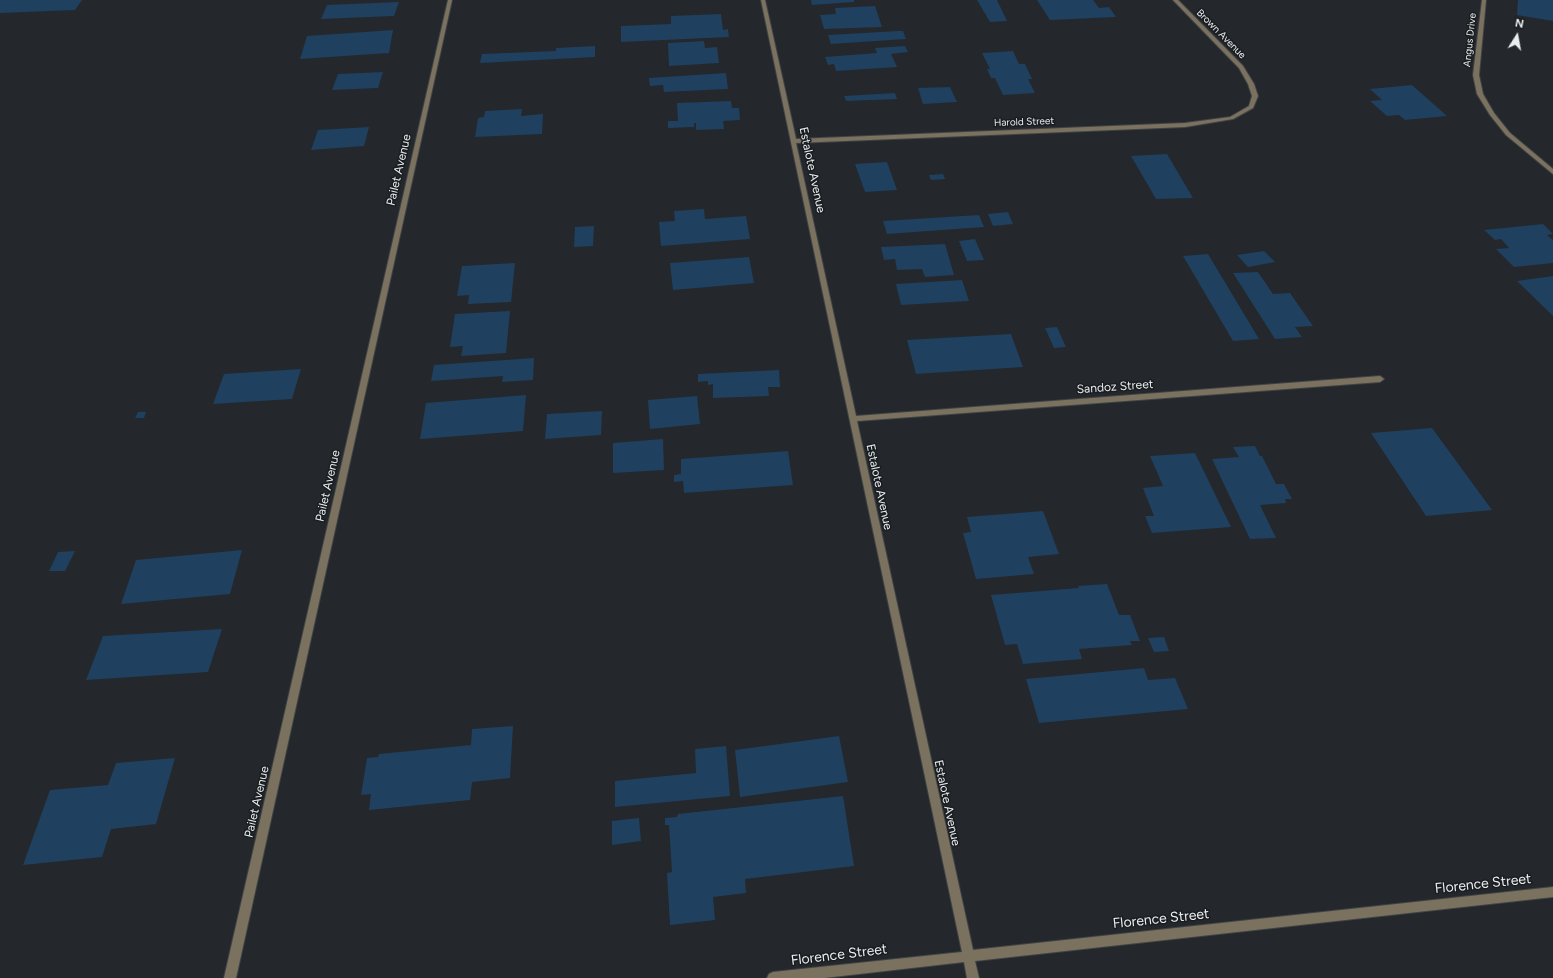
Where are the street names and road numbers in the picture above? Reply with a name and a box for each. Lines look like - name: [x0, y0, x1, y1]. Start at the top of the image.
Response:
- street label: Brown Avenue: [1194, 7, 1248, 61]
- street label: Angus Drive: [1461, 12, 1479, 68]
- street label: Harold Street: [994, 115, 1054, 129]
- street label: Estalote Avenue: [796, 126, 828, 214]
- street label: Pailet Avenue: [384, 133, 414, 207]
- street label: Sandoz Street: [1076, 377, 1154, 397]
- street label: Estalote Avenue: [863, 443, 895, 531]
- street label: Pailet Avenue: [313, 449, 343, 523]
- street label: Estalote Avenue: [931, 759, 963, 847]
- street label: Pailet Avenue: [242, 765, 272, 839]
- street label: Florence Street: [1434, 871, 1532, 897]
- street label: Florence Street: [1112, 906, 1210, 932]
- street label: Florence Street: [790, 941, 888, 969]

